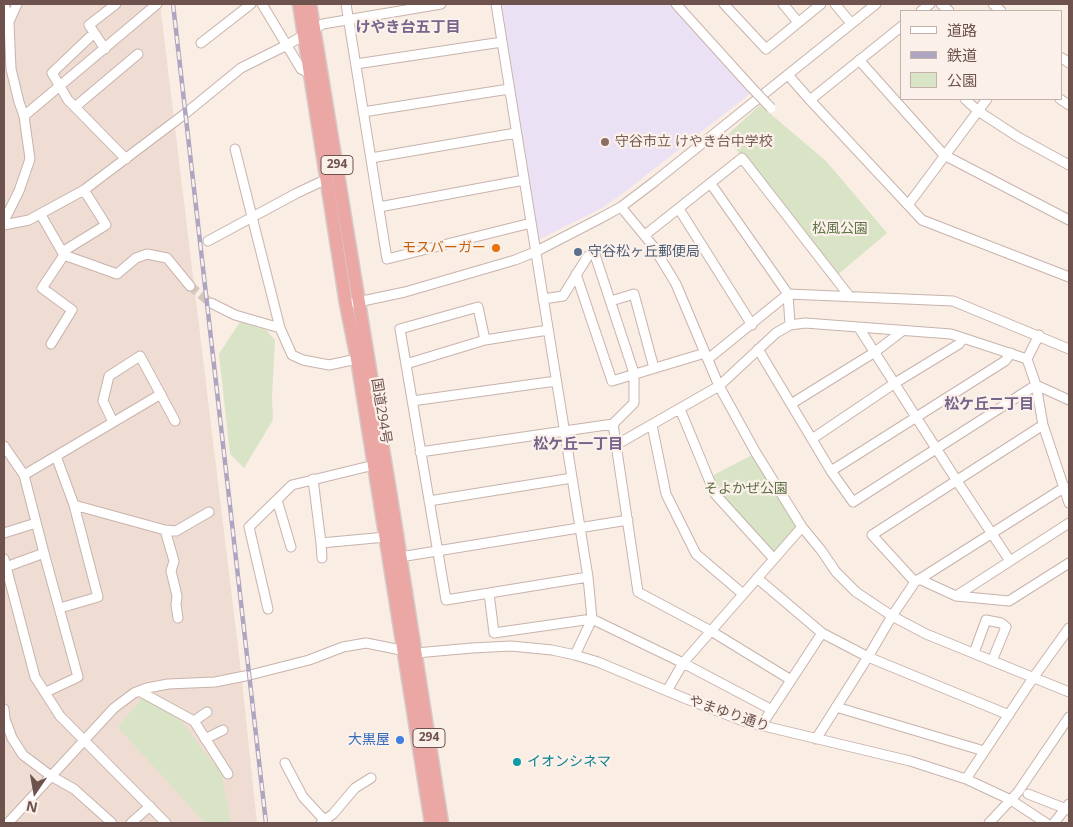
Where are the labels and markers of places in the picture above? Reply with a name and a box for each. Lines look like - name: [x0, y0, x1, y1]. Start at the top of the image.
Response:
- place label: 守谷市立 けやき台中学校: [615, 134, 773, 150]
- marker: 守谷市立 けやき台中学校: [599, 136, 611, 148]
- place label: モスバーガー: [402, 240, 486, 256]
- marker: モスバーガー: [490, 242, 502, 254]
- place label: 守谷松ヶ丘郵便局: [588, 244, 700, 260]
- marker: 守谷松ヶ丘郵便局: [572, 246, 584, 258]
- place label: 大黒屋: [348, 732, 390, 748]
- marker: 大黒屋: [394, 734, 406, 746]
- place label: イオンシネマ: [527, 754, 611, 770]
- marker: イオンシネマ: [511, 756, 523, 768]

